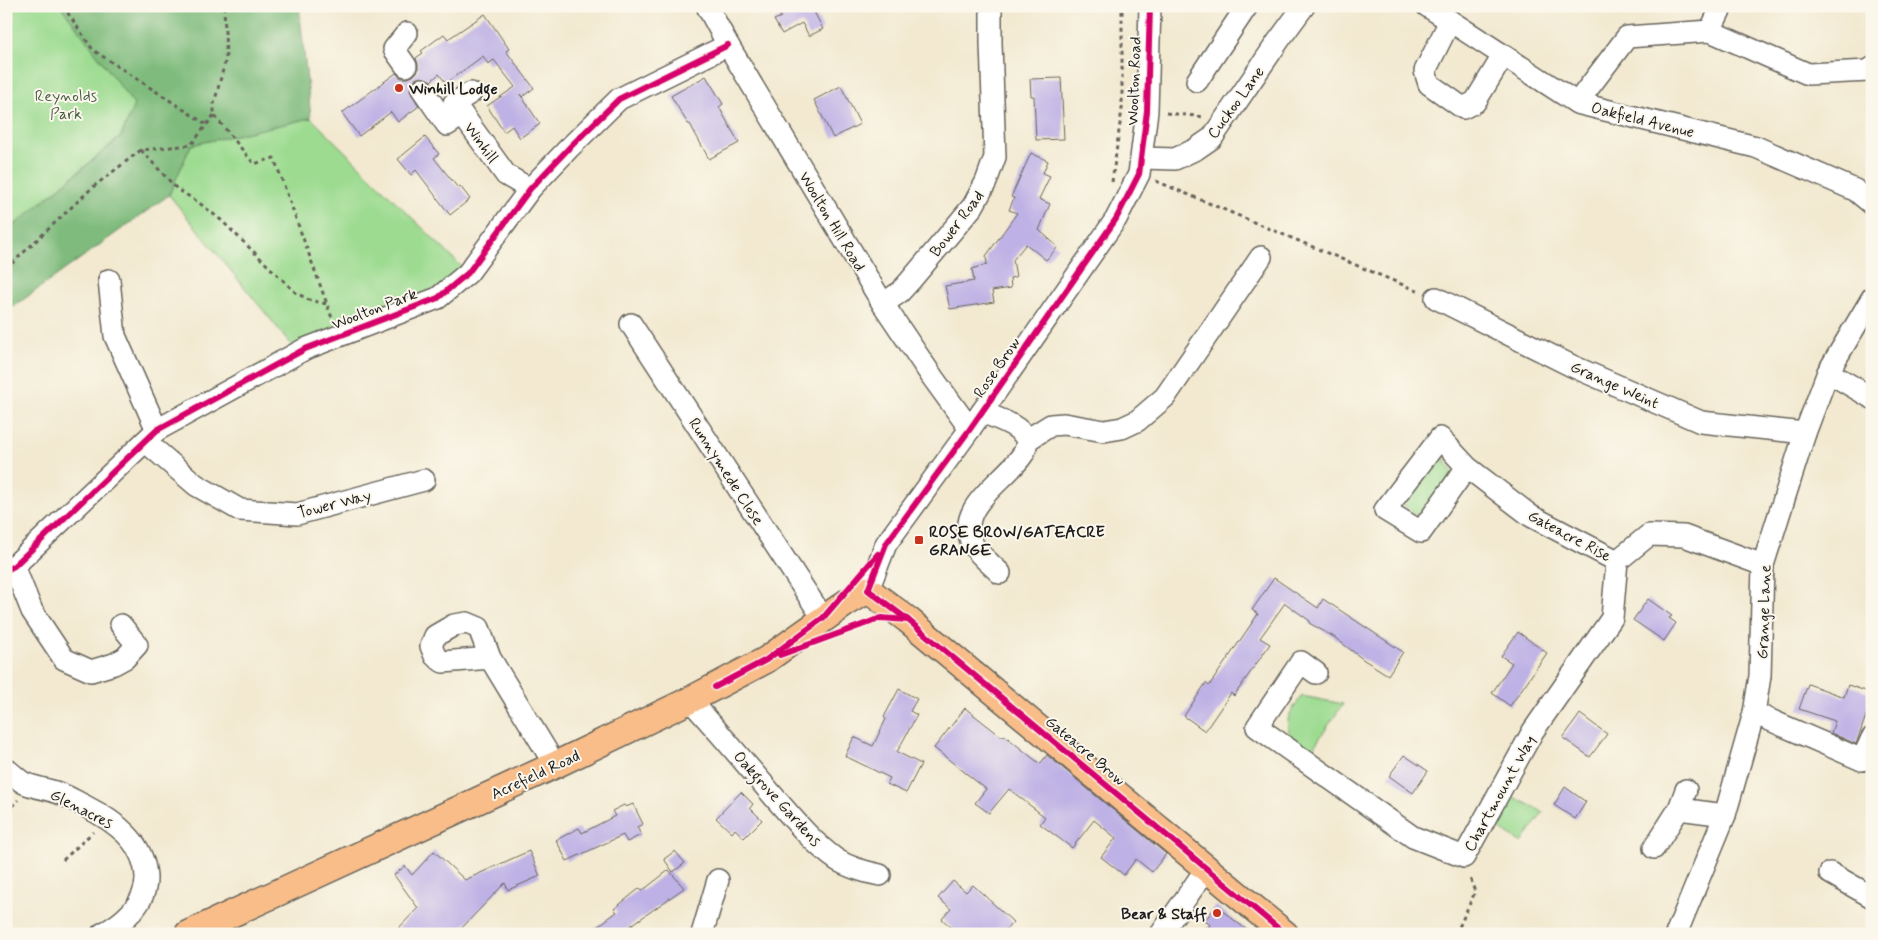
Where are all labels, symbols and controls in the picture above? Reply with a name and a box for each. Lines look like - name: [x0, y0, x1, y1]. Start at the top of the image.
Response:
- street label: Woolton Road: [1122, 36, 1147, 126]
- street label: Cuckoo Lane: [1203, 63, 1270, 143]
- place label: Winhill Lodge: [408, 79, 498, 102]
- marker: Winhill Lodge: [393, 82, 405, 94]
- park label: Reynolds Park: [35, 86, 97, 125]
- street label: Oakfield Avenue: [1589, 97, 1696, 143]
- street label: Winhill: [459, 118, 503, 168]
- street label: Woolton Hill Road: [794, 168, 870, 276]
- street label: Bower Road: [925, 186, 989, 261]
- street label: Woolton Park: [329, 283, 420, 335]
- street label: Rose Brow: [969, 333, 1025, 402]
- street label: Grange Weint: [1567, 356, 1662, 414]
- street label: Runnymede Close: [683, 414, 768, 530]
- street label: Tower Way: [295, 485, 373, 524]
- street label: Gateacre Rise: [1524, 506, 1615, 567]
- place label: ROSE BROW/GATEACRE GRANGE: [929, 522, 1106, 561]
- marker: ROSE BROW/GATEACRE GRANGE: [913, 534, 925, 546]
- street label: Grange Lane: [1752, 564, 1777, 660]
- street label: Gateacre Brow: [1040, 711, 1130, 791]
- street label: Chartmount Way: [1460, 732, 1541, 856]
- street label: Acrefield Road: [488, 746, 584, 805]
- street label: Oakgrove Gardens: [728, 747, 826, 852]
- street label: Glenacres: [46, 784, 116, 834]
- place label: Bear & Staff: [1121, 904, 1207, 925]
- marker: Bear & Staff: [1211, 907, 1223, 919]

